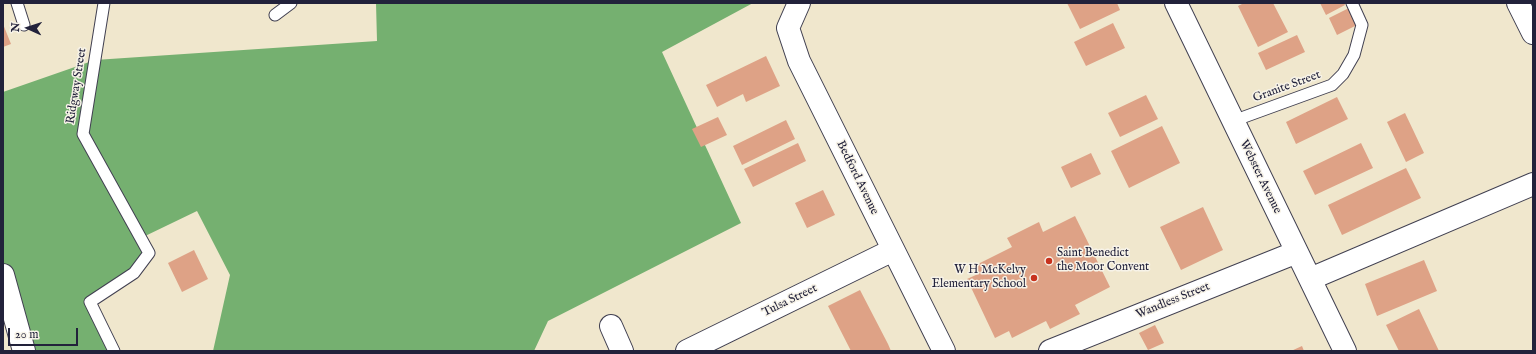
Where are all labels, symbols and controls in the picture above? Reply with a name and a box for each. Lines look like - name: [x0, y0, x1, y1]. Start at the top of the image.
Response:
- north arrow: [8, 8, 48, 48]
- text: N: [9, 22, 23, 32]
- street label: Ridgway Street: [64, 47, 90, 125]
- street label: Granite Street: [1251, 68, 1323, 106]
- street label: Webster Avenue: [1236, 138, 1284, 216]
- street label: Bedford Avenue: [833, 139, 881, 217]
- place label: Saint Benedict the Moor Convent: [1057, 247, 1149, 275]
- marker: Saint Benedict the Moor Convent: [1044, 256, 1054, 266]
- place label: W H McKelvy Elementary School: [932, 264, 1026, 292]
- marker: W H McKelvy Elementary School: [1029, 273, 1039, 283]
- street label: Wandless Street: [1134, 280, 1212, 322]
- street label: Tulsa Street: [760, 282, 820, 320]
- scale bar: [10, 320, 80, 346]
- text: 20 m: [15, 327, 38, 342]

